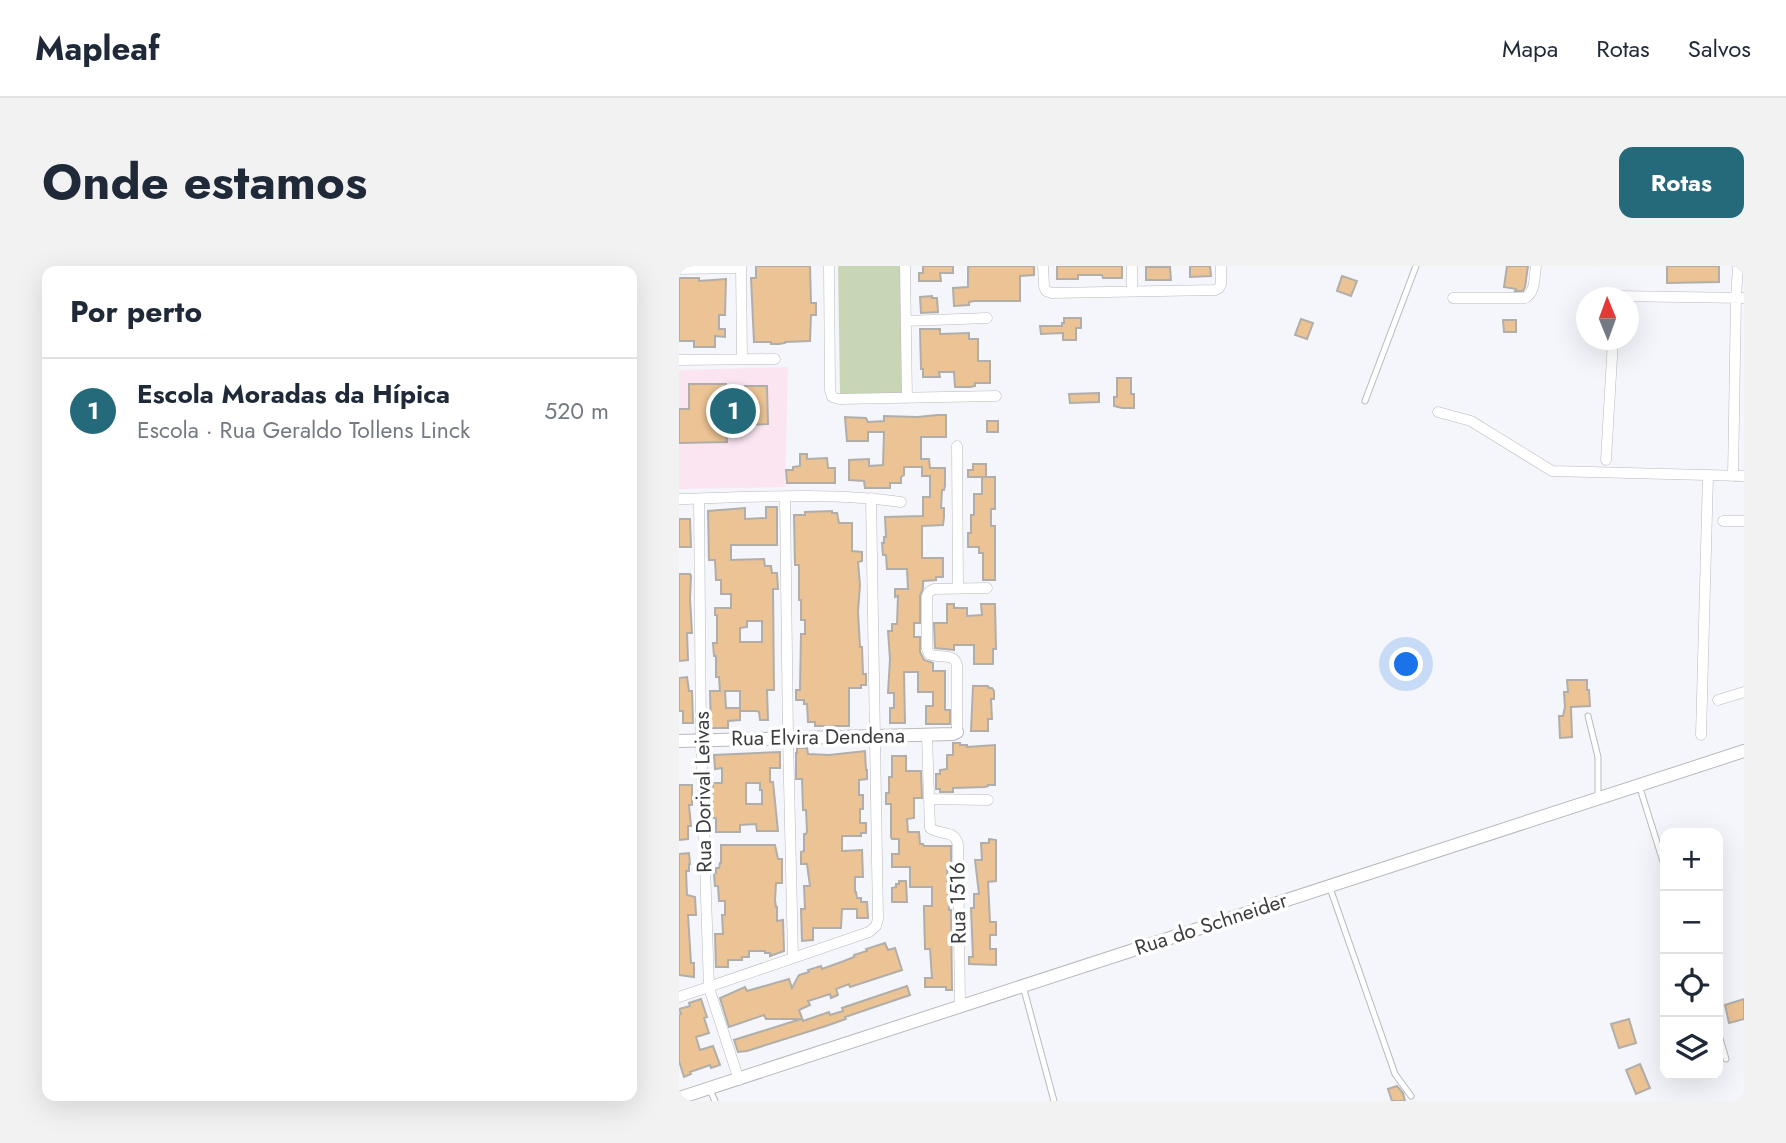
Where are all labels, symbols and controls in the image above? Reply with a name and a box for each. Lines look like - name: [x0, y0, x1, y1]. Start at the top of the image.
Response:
- text: Mapleaf: [35, 25, 160, 72]
- text: Mapa: [1502, 31, 1558, 66]
- text: Rotas: [1596, 31, 1650, 66]
- text: Salvos: [1688, 31, 1751, 66]
- text: Onde estamos: [42, 147, 367, 217]
- button: Rotas: [1619, 147, 1744, 218]
- north arrow: [1576, 287, 1639, 350]
- text: Por perto: [70, 290, 202, 333]
- text: Escola Moradas da Hípica: [137, 375, 450, 413]
- pin: 1: [710, 385, 756, 437]
- text: 1: [87, 394, 99, 428]
- text: 520 m: [544, 394, 609, 428]
- text: Escola · Rua Geraldo Tollens Linck: [137, 413, 470, 447]
- your location: [1389, 647, 1423, 681]
- street label: Rua Dorival Leivas: [687, 711, 719, 873]
- street label: Rua Elvira Dendena: [731, 720, 905, 754]
- map controls: [1660, 828, 1723, 1080]
- button: +: [1660, 828, 1723, 891]
- street label: Rua 1516: [942, 862, 974, 944]
- street label: Rua do Schneider: [1131, 885, 1292, 963]
- button: −: [1660, 891, 1723, 954]
- button: locate: [1660, 954, 1723, 1017]
- button: layers: [1660, 1017, 1723, 1080]

